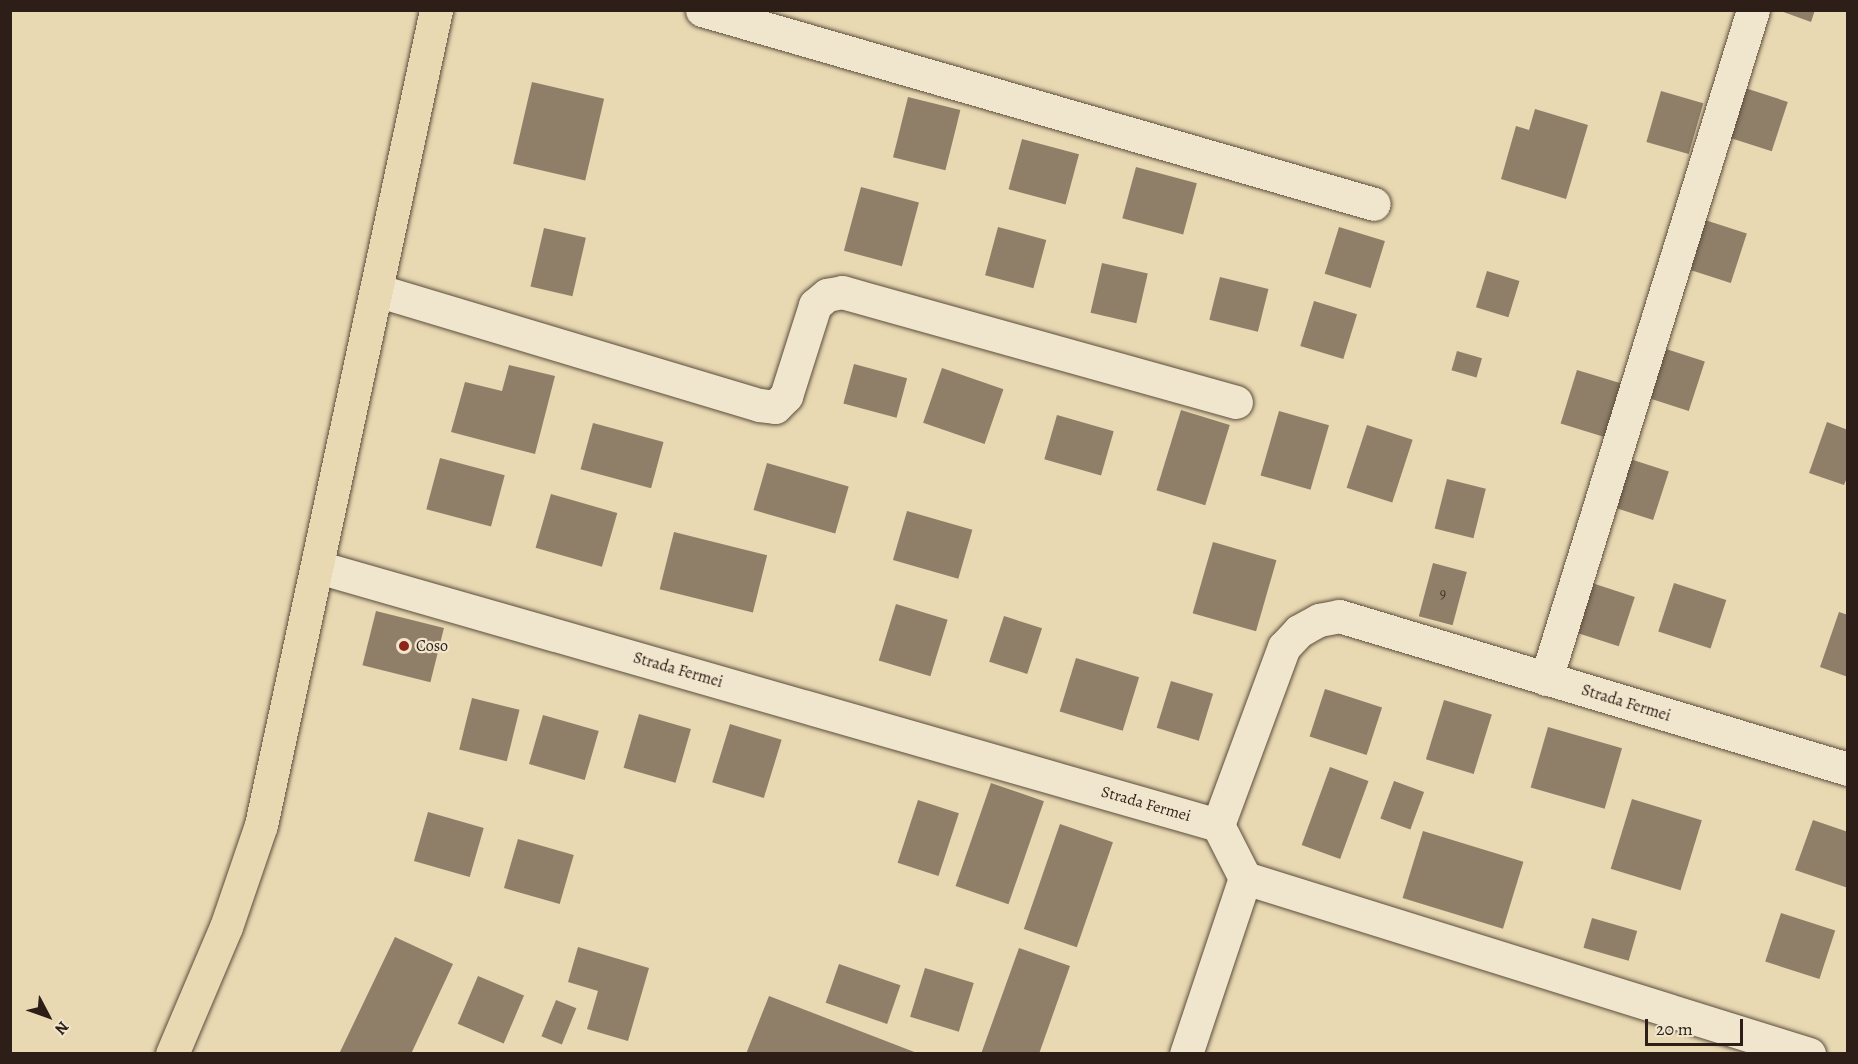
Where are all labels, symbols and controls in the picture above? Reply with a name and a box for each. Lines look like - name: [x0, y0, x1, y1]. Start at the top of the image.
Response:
- house number: 9: [1440, 586, 1446, 602]
- place label: Coso: [416, 636, 448, 656]
- marker: Coso: [397, 639, 411, 653]
- street label: Strada Fermei: [631, 648, 725, 692]
- street label: Strada Fermei: [1579, 680, 1673, 726]
- street label: Strada Fermei: [1099, 782, 1193, 826]
- north arrow: [18, 986, 78, 1046]
- scale bar: [1648, 1007, 1746, 1045]
- text: N: [49, 1016, 74, 1039]
- text: 20 m: [1656, 1017, 1693, 1041]

